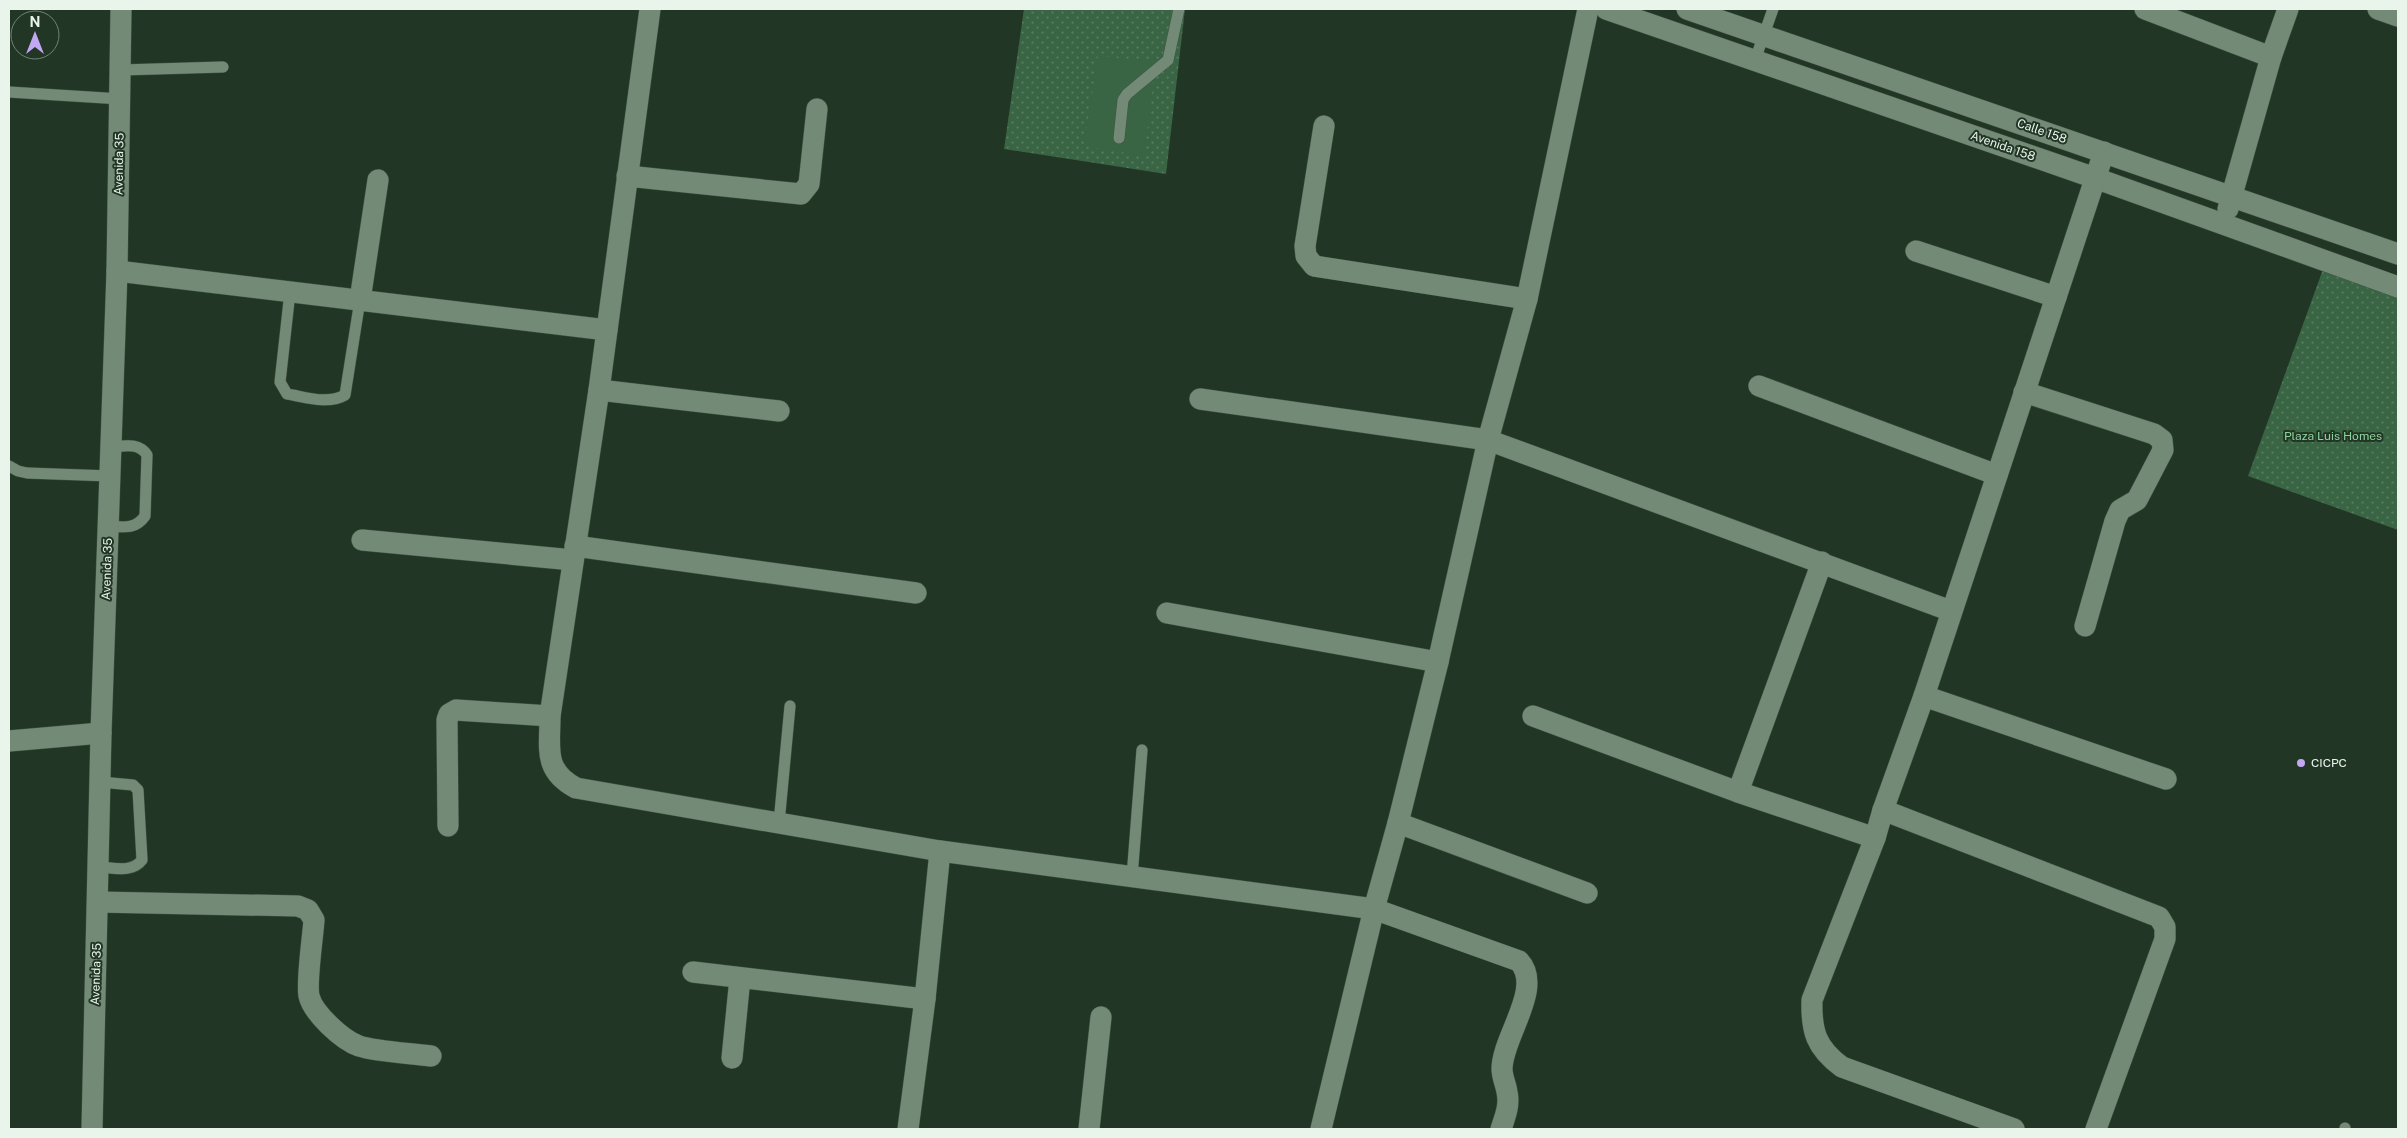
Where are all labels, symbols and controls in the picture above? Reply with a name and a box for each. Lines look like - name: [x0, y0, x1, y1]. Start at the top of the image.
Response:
- north arrow: [10, 10, 60, 60]
- text: N: [30, 14, 40, 30]
- street label: Calle 158: [2015, 116, 2069, 146]
- street label: Avenida 158: [1969, 128, 2037, 164]
- street label: Avenida 35: [111, 132, 127, 195]
- park label: Plaza Luis Homes: [2284, 429, 2382, 443]
- street label: Avenida 35: [99, 537, 115, 600]
- place label: CICPC: [2311, 756, 2347, 770]
- marker: CICPC: [2295, 757, 2307, 769]
- street label: Avenida 35: [88, 942, 104, 1005]

